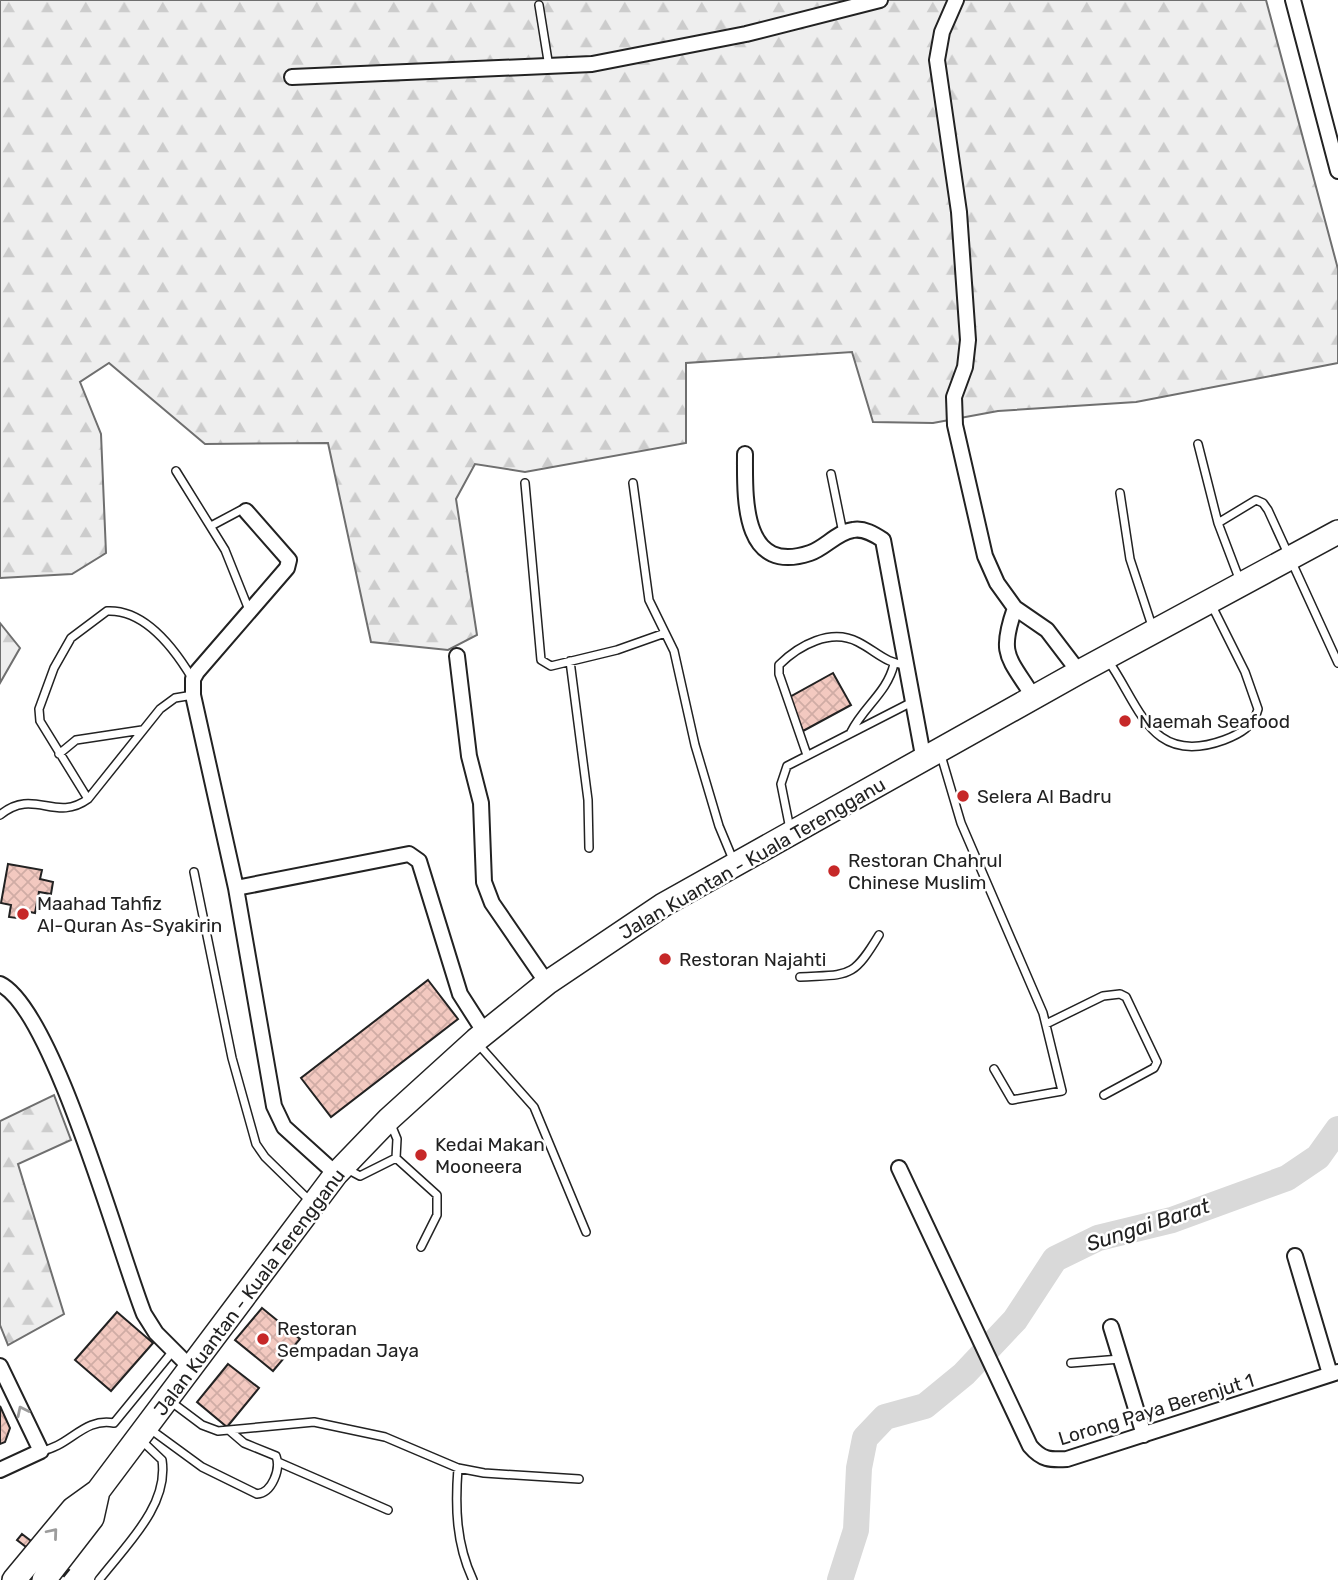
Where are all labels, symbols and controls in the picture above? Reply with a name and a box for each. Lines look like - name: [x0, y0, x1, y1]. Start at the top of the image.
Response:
- place label: Naemah Seafood: [1139, 710, 1290, 733]
- marker: Naemah Seafood: [1117, 713, 1133, 729]
- street label: Jalan Kuantan - Kuala Terengganu: [615, 773, 889, 944]
- place label: Selera Al Badru: [977, 785, 1112, 808]
- marker: Selera Al Badru: [955, 788, 971, 804]
- place label: Restoran Chahrul Chinese Muslim: [848, 849, 1002, 894]
- marker: Restoran Chahrul Chinese Muslim: [826, 863, 842, 879]
- place label: Maahad Tahfiz Al-Quran As-Syakirin: [37, 892, 222, 937]
- marker: Maahad Tahfiz Al-Quran As-Syakirin: [15, 906, 31, 922]
- place label: Restoran Najahti: [679, 948, 826, 971]
- marker: Restoran Najahti: [657, 951, 673, 967]
- place label: Kedai Makan Mooneera: [435, 1133, 545, 1178]
- marker: Kedai Makan Mooneera: [413, 1147, 429, 1163]
- street label: Jalan Kuantan - Kuala Terengganu: [149, 1164, 350, 1420]
- water label: Sungai Barat: [1083, 1193, 1214, 1256]
- place label: Restoran Sempadan Jaya: [277, 1317, 419, 1362]
- marker: Restoran Sempadan Jaya: [255, 1331, 271, 1347]
- street label: Lorong Paya Berenjut 1: [1056, 1369, 1257, 1450]
- one-way arrow: [16, 1406, 30, 1418]
- one-way arrow: [45, 1528, 57, 1541]

